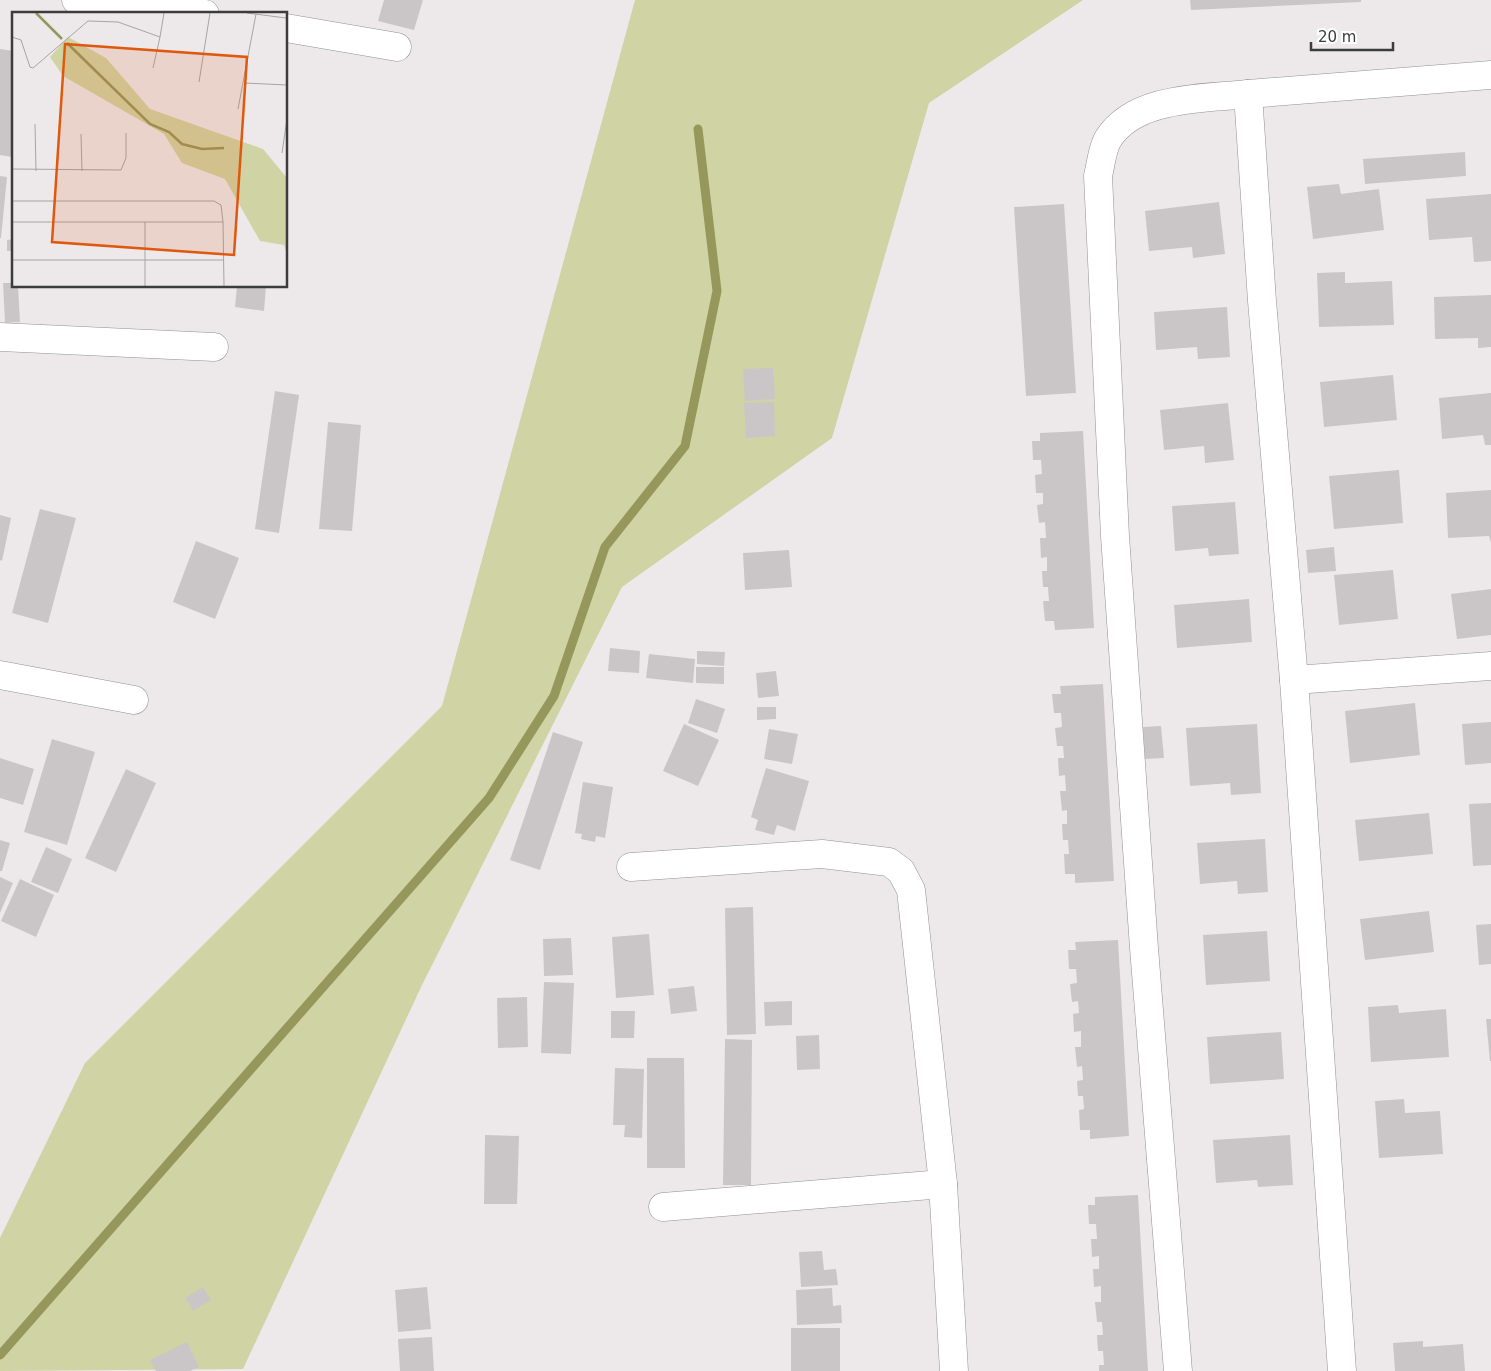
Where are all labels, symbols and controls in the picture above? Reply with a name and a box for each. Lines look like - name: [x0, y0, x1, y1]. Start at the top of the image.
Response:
- inset map: [12, 12, 288, 288]
- scale bar: [1311, 20, 1394, 52]
- text: 20 m: [1318, 28, 1356, 46]

